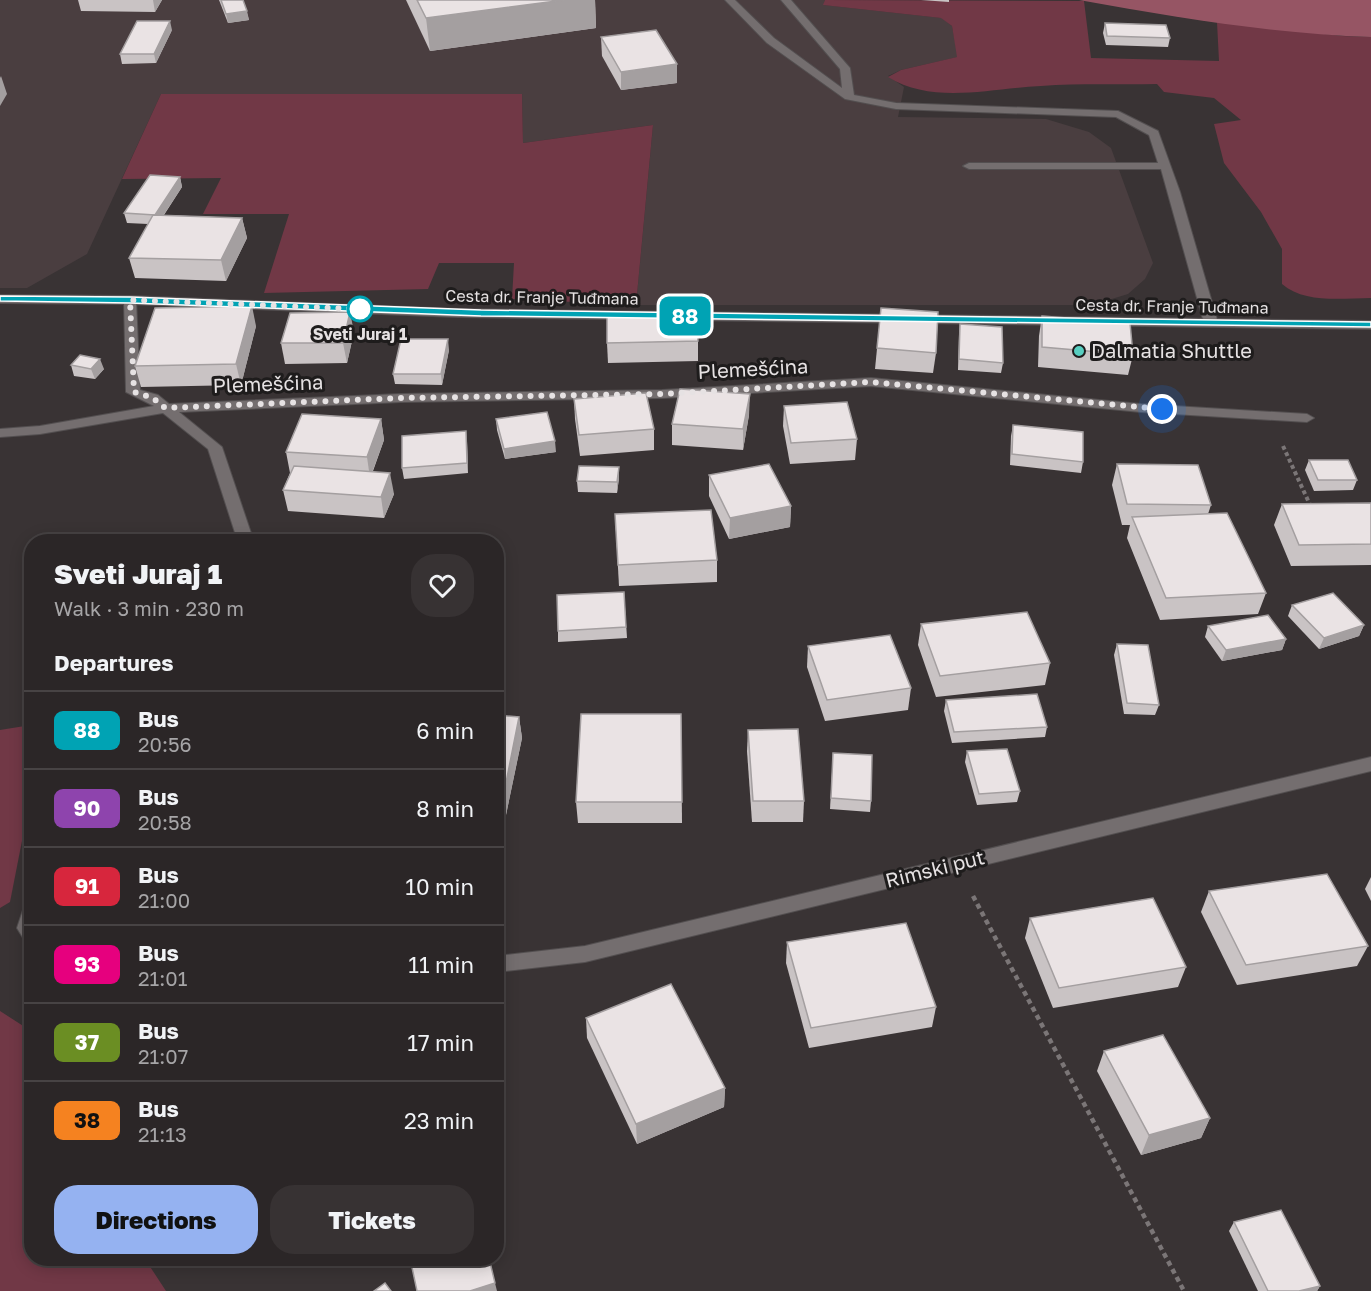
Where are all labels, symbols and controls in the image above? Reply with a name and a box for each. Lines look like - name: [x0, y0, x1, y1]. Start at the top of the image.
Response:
- street label: Cesta dr. Franje Tuđmana: [445, 285, 639, 309]
- street label: Cesta dr. Franje Tuđmana: [1075, 294, 1269, 318]
- marker: Sveti Juraj 1: [347, 296, 373, 322]
- line badge: 88: [658, 296, 712, 336]
- text: 88: [672, 303, 698, 329]
- place label: Sveti Juraj 1: [313, 324, 407, 344]
- place label: Dalmatia Shuttle: [1091, 338, 1252, 362]
- marker: Dalmatia Shuttle: [1072, 344, 1086, 358]
- street label: Plemešćina: [697, 353, 809, 383]
- street label: Plemešćina: [212, 369, 324, 397]
- your location: [1147, 394, 1177, 424]
- button: heart: [411, 554, 474, 617]
- text: Sveti Juraj 1: [54, 557, 222, 590]
- text: Walk · 3 min · 230 m: [54, 596, 244, 620]
- text: Departures: [54, 649, 173, 676]
- text: Bus: [138, 705, 179, 732]
- text: 88: [74, 717, 100, 743]
- text: 6 min: [416, 717, 474, 744]
- text: 20:56: [138, 732, 192, 756]
- text: Bus: [138, 783, 179, 810]
- text: 90: [74, 795, 101, 821]
- text: 8 min: [416, 795, 474, 822]
- text: 20:58: [138, 810, 192, 834]
- street label: Rimski put: [883, 844, 987, 892]
- text: Bus: [138, 861, 179, 888]
- text: 91: [75, 873, 99, 899]
- text: 10 min: [405, 873, 474, 900]
- text: 21:00: [138, 888, 190, 912]
- text: Bus: [138, 939, 179, 966]
- text: 93: [74, 951, 100, 977]
- text: 11 min: [408, 951, 474, 978]
- text: 21:01: [138, 966, 187, 990]
- text: Bus: [138, 1017, 179, 1044]
- text: 37: [75, 1029, 99, 1055]
- text: 17 min: [407, 1029, 474, 1056]
- text: 21:07: [138, 1044, 188, 1068]
- text: Bus: [138, 1095, 179, 1122]
- text: 38: [74, 1107, 100, 1133]
- text: 23 min: [404, 1107, 474, 1134]
- text: 21:13: [138, 1122, 187, 1146]
- button: Directions: [54, 1185, 258, 1254]
- button: Tickets: [270, 1185, 474, 1254]

